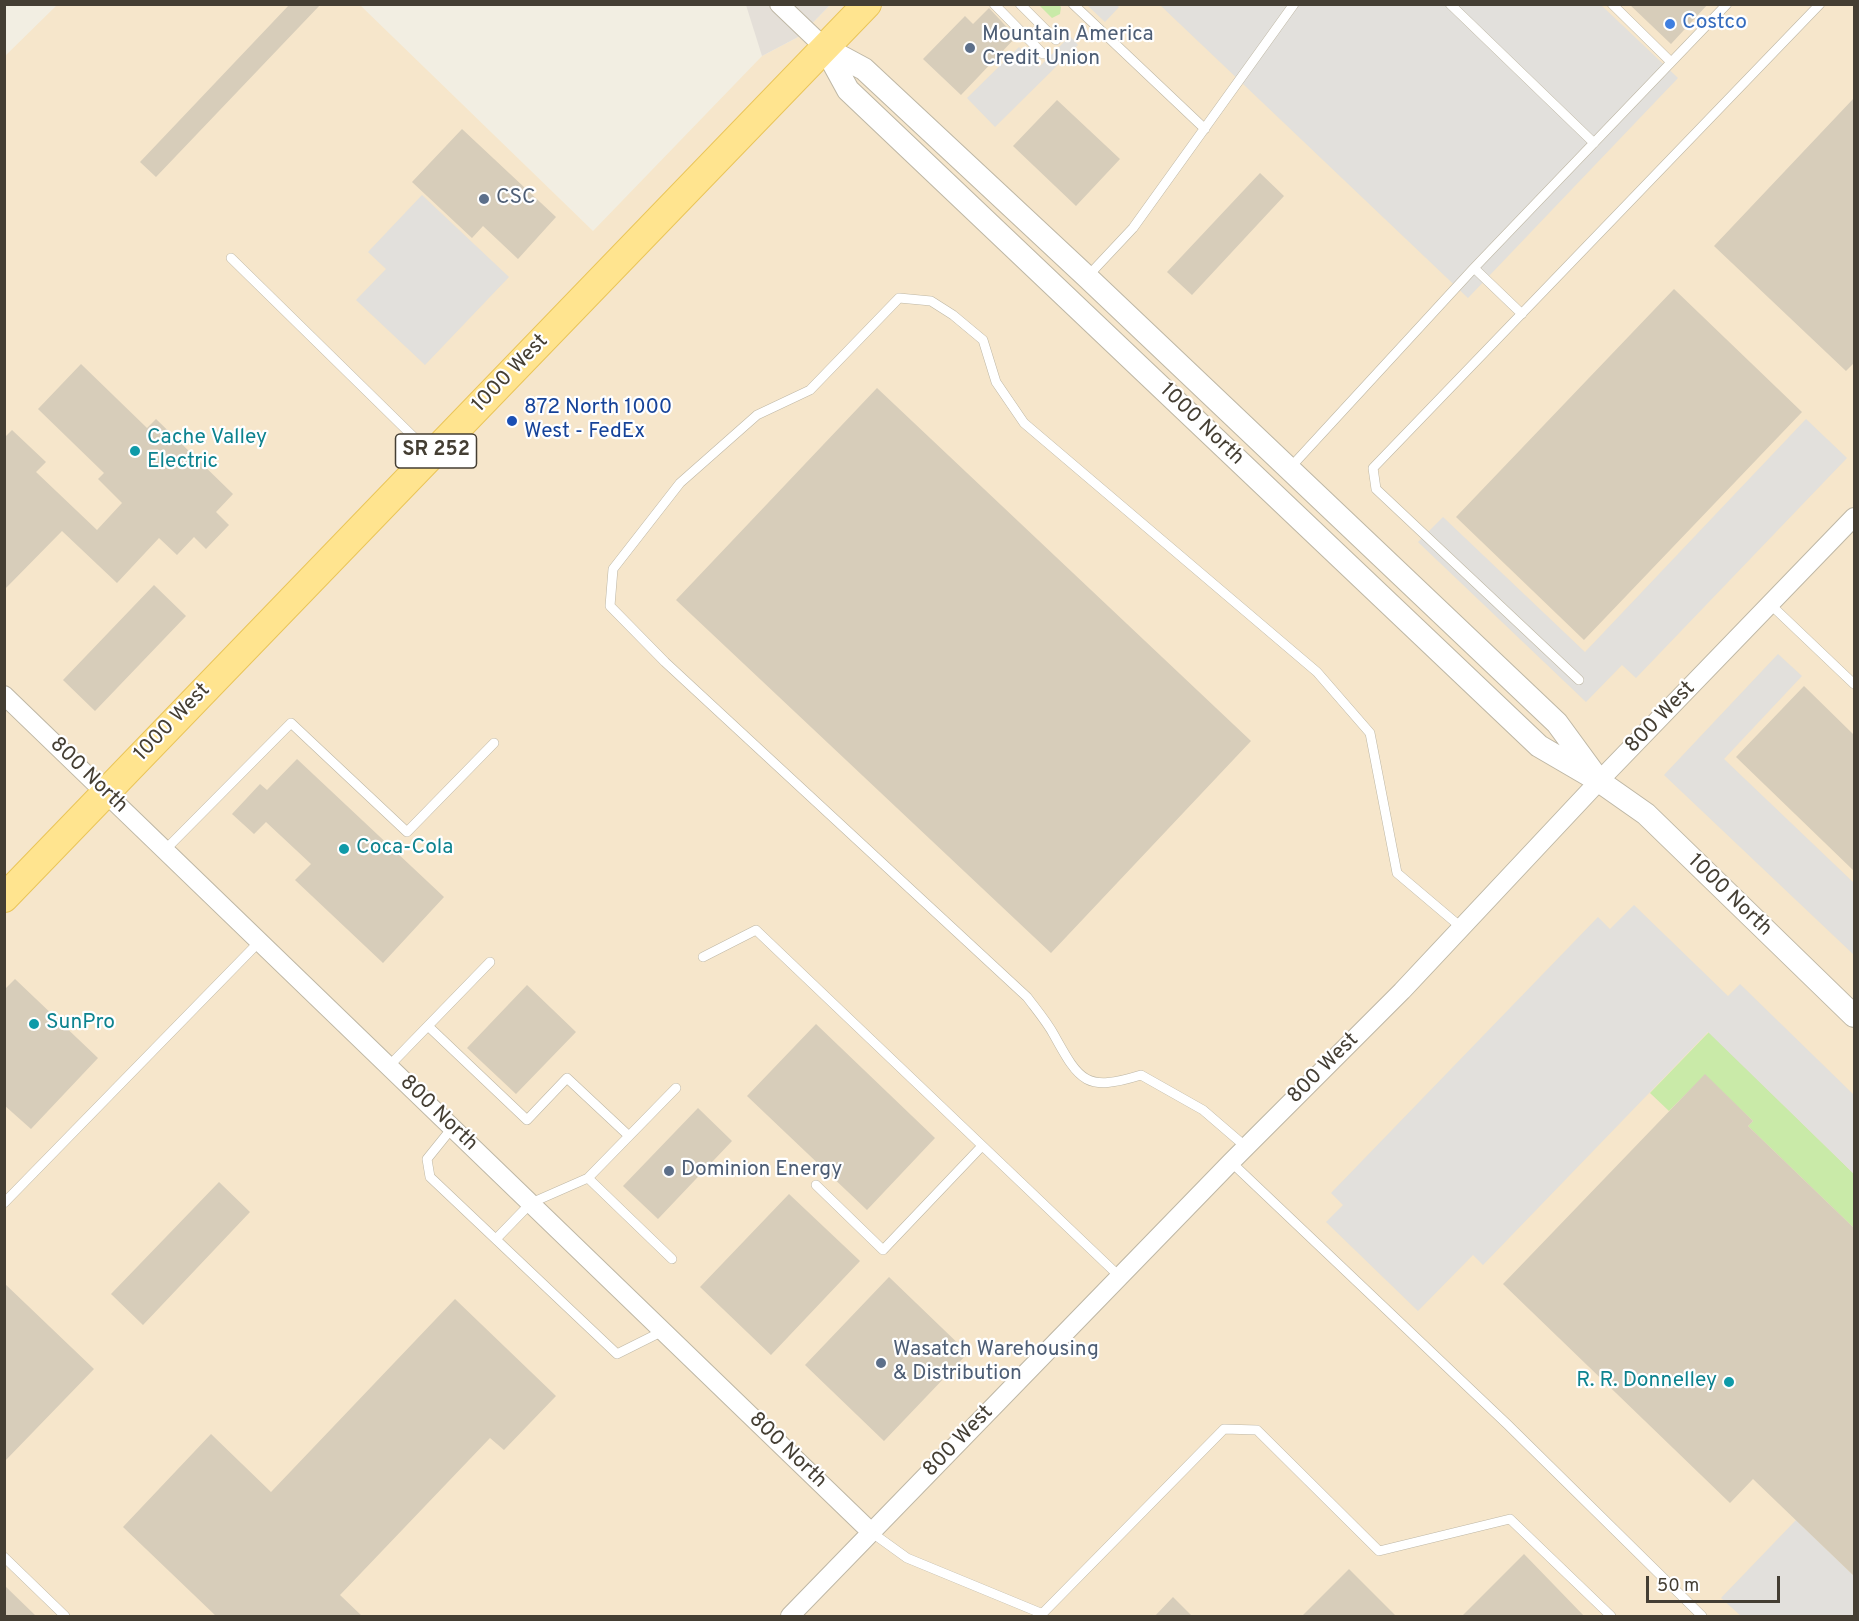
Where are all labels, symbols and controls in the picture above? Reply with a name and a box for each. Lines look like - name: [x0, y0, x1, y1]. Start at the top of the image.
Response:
- place label: Costco: [1682, 11, 1747, 37]
- marker: Costco: [1663, 17, 1677, 31]
- place label: Mountain America Credit Union: [982, 23, 1154, 73]
- marker: Mountain America Credit Union: [963, 41, 977, 55]
- place label: CSC: [496, 186, 536, 212]
- marker: CSC: [477, 192, 491, 206]
- street label: 1000 West: [468, 330, 554, 418]
- street label: 1000 North: [1154, 379, 1248, 471]
- place label: 872 North 1000 West - FedEx: [524, 396, 672, 446]
- marker: 872 North 1000 West - FedEx: [505, 414, 519, 428]
- place label: Cache Valley Electric: [147, 426, 267, 476]
- road number: SR 252: [396, 434, 476, 468]
- marker: Cache Valley Electric: [128, 444, 142, 458]
- street label: 800 West: [1621, 677, 1701, 759]
- street label: 1000 West: [130, 679, 216, 767]
- street label: 800 North: [44, 733, 132, 819]
- place label: Coca-Cola: [356, 836, 453, 862]
- marker: Coca-Cola: [337, 842, 351, 856]
- street label: 1000 North: [1682, 850, 1776, 942]
- place label: SunPro: [46, 1011, 115, 1037]
- marker: SunPro: [27, 1017, 41, 1031]
- street label: 800 West: [1283, 1028, 1365, 1110]
- street label: 800 North: [394, 1071, 482, 1157]
- place label: Dominion Energy: [681, 1158, 842, 1184]
- marker: Dominion Energy: [662, 1164, 676, 1178]
- place label: Wasatch Warehousing & Distribution: [893, 1338, 1099, 1388]
- marker: Wasatch Warehousing & Distribution: [874, 1356, 888, 1370]
- place label: R. R. Donnelley: [1576, 1369, 1717, 1395]
- marker: R. R. Donnelley: [1722, 1375, 1736, 1389]
- street label: 800 West: [919, 1401, 999, 1483]
- street label: 800 North: [743, 1408, 831, 1494]
- scale bar: [1649, 1564, 1782, 1602]
- text: 50 m: [1657, 1575, 1699, 1598]

